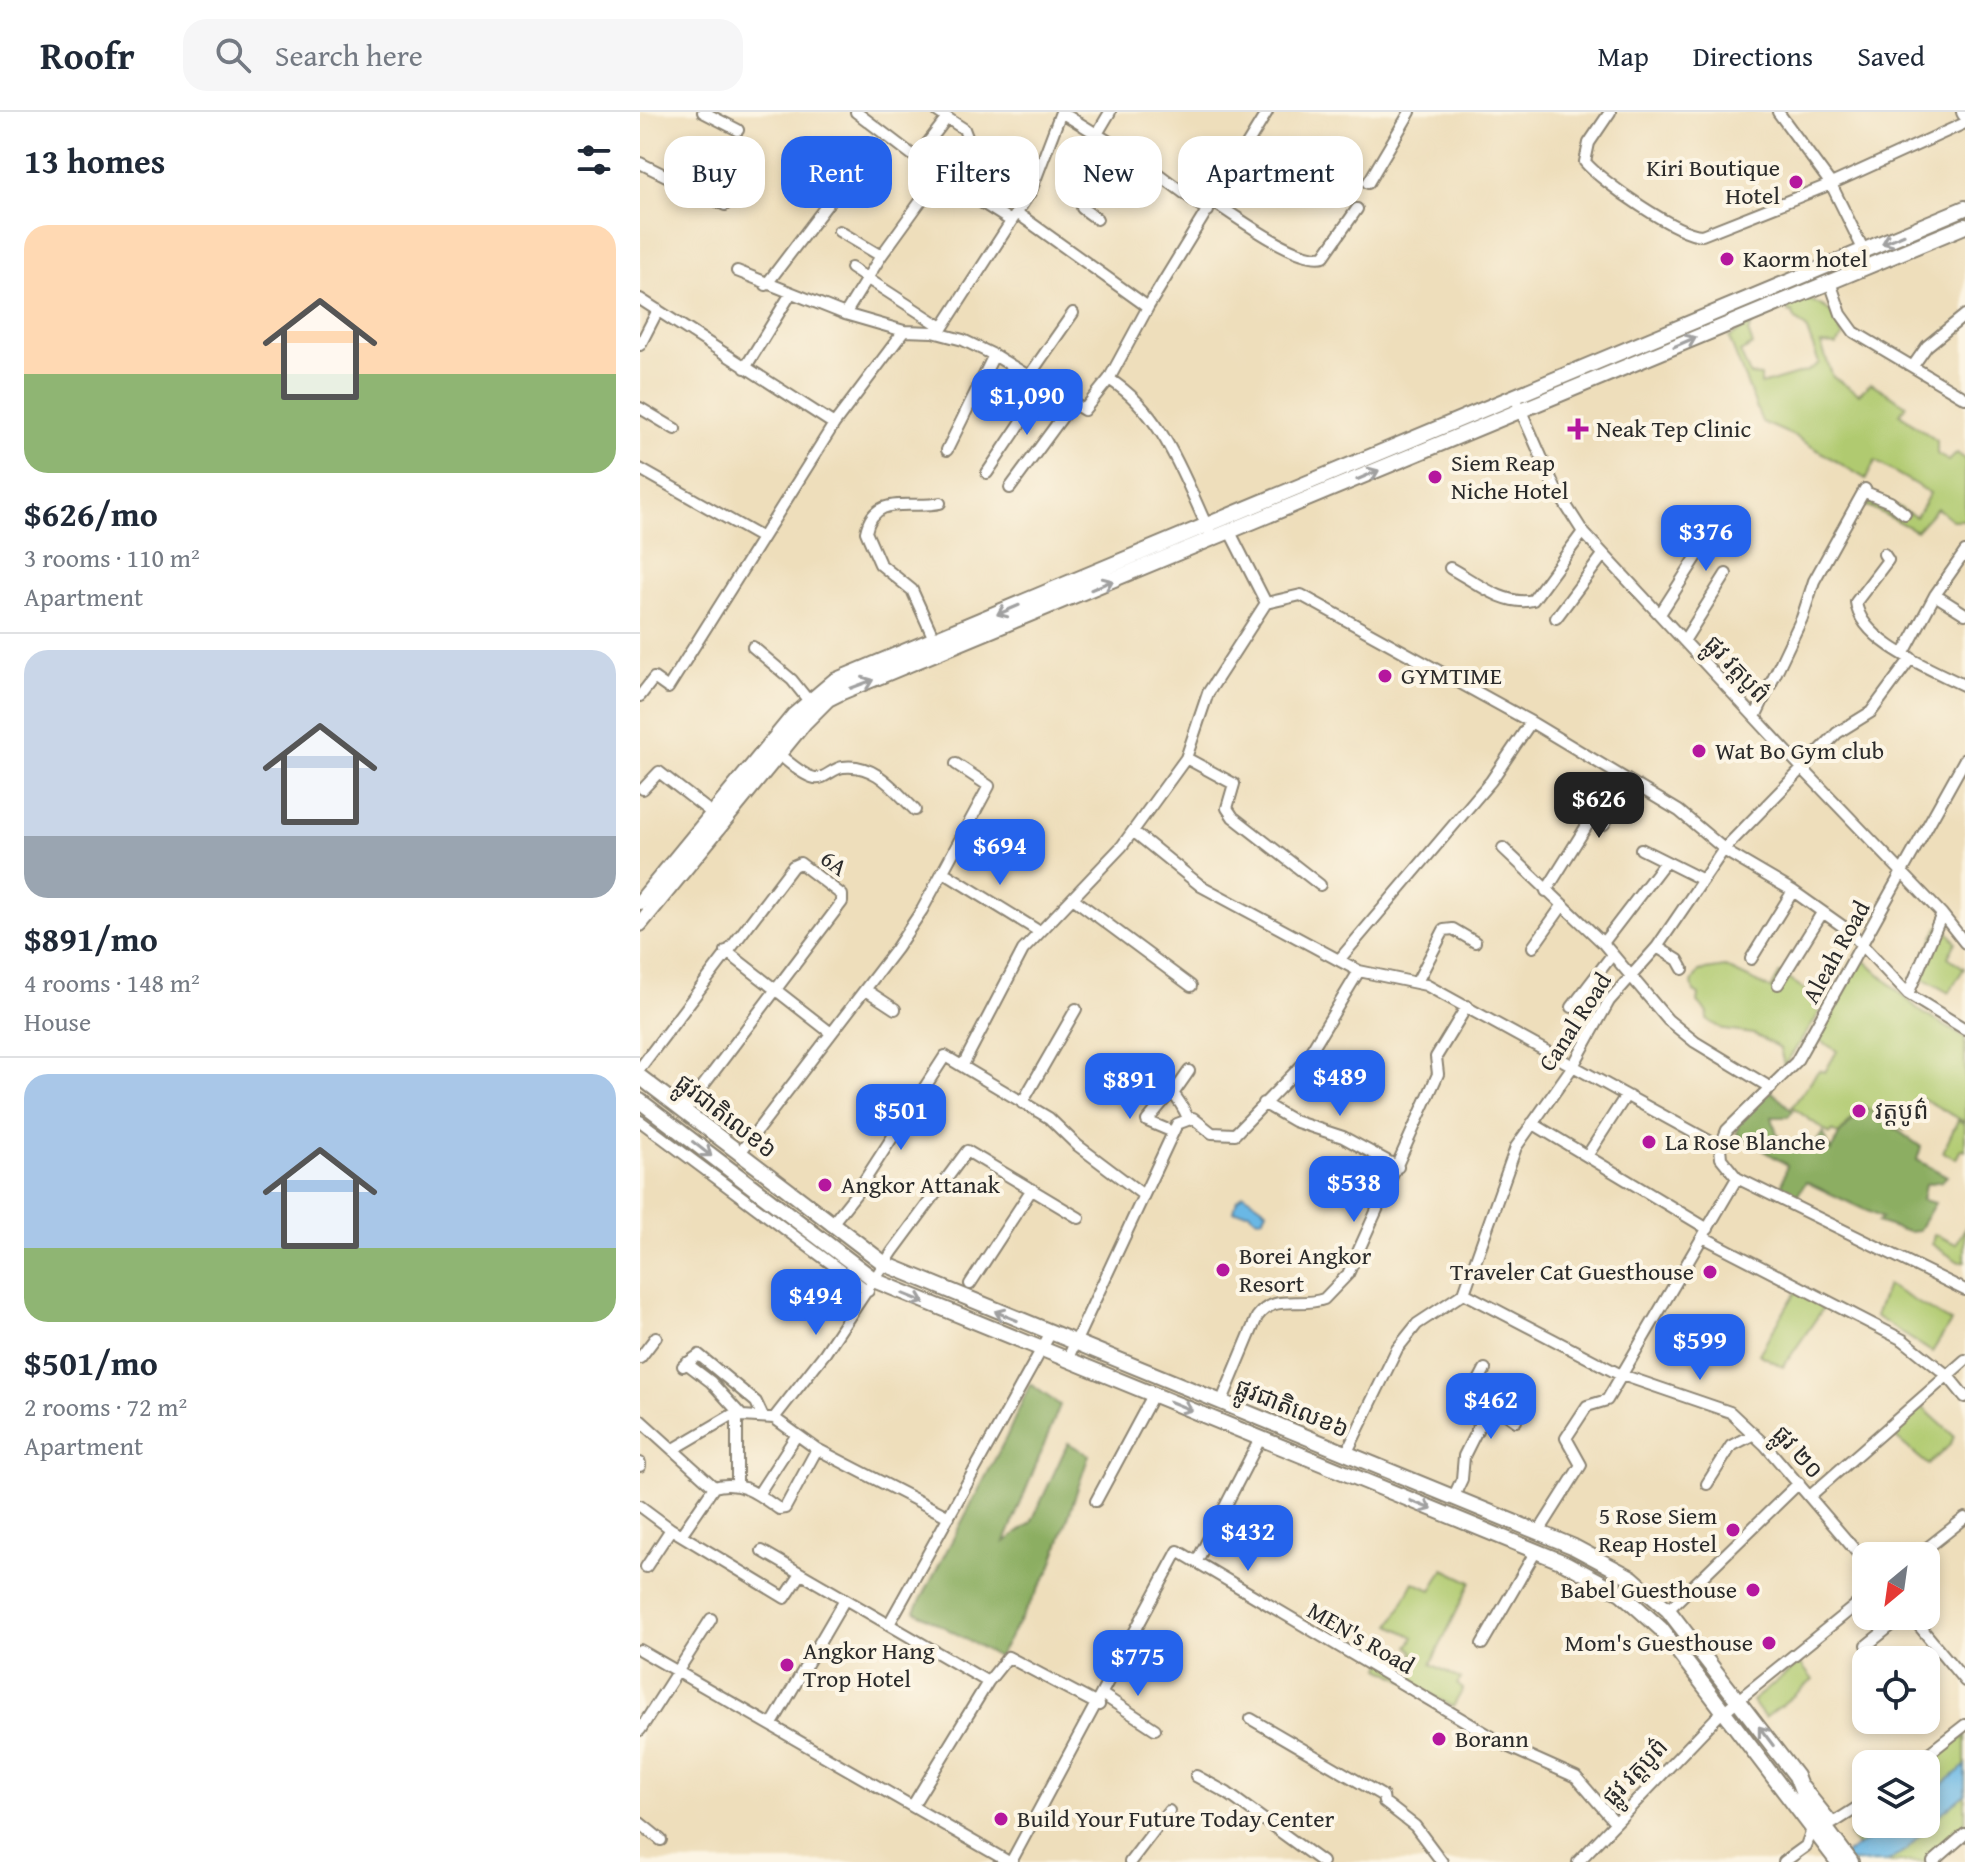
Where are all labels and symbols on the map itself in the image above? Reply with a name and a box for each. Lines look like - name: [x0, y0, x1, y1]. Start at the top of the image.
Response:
- place label: Kiri Boutique Hotel: [1646, 150, 1780, 213]
- marker: Kiri Boutique Hotel: [1787, 173, 1805, 191]
- one-way arrow: [1881, 232, 1906, 247]
- place label: Kaorm hotel: [1743, 241, 1868, 276]
- marker: Kaorm hotel: [1718, 250, 1736, 268]
- one-way arrow: [1672, 333, 1697, 348]
- pin: $1,090: [962, 369, 1092, 437]
- place label: Neak Tep Clinic: [1596, 411, 1752, 446]
- marker: Neak Tep Clinic: [1567, 418, 1589, 440]
- place label: Siem Reap Niche Hotel: [1451, 445, 1569, 508]
- one-way arrow: [1355, 466, 1380, 481]
- marker: Siem Reap Niche Hotel: [1426, 468, 1444, 486]
- pin: $376: [1659, 505, 1753, 573]
- one-way arrow: [1089, 577, 1114, 592]
- one-way arrow: [996, 604, 1021, 619]
- street label: ផ្លូវ វត្តបូព៌: [1693, 627, 1778, 714]
- place label: GYMTIME: [1401, 658, 1502, 693]
- marker: GYMTIME: [1376, 667, 1394, 685]
- one-way arrow: [849, 676, 873, 690]
- place label: Wat Bo Gym club: [1715, 733, 1884, 768]
- marker: Wat Bo Gym club: [1690, 742, 1708, 760]
- pin: $626: [1552, 772, 1646, 840]
- pin: $694: [953, 819, 1047, 887]
- street label: 6A: [813, 841, 856, 885]
- street label: Aleah Road: [1793, 894, 1878, 1010]
- street label: Canal Road: [1530, 965, 1620, 1078]
- pin: $489: [1293, 1050, 1387, 1118]
- pin: $891: [1083, 1053, 1177, 1121]
- street label: ផ្លូវជាតិលេខ៦: [665, 1065, 784, 1170]
- pin: $501: [854, 1084, 948, 1152]
- place label: វត្តបូព៌: [1875, 1093, 1929, 1128]
- marker: វត្តបូព៌: [1850, 1102, 1868, 1120]
- place label: La Rose Blanche: [1665, 1124, 1826, 1159]
- marker: La Rose Blanche: [1640, 1133, 1658, 1151]
- one-way arrow: [691, 1140, 712, 1158]
- pin: $538: [1307, 1156, 1401, 1224]
- place label: Angkor Attanak: [841, 1167, 1001, 1202]
- marker: Angkor Attanak: [816, 1176, 834, 1194]
- place label: Borei Angkor Resort: [1239, 1238, 1372, 1301]
- place label: Traveler Cat Guesthouse: [1450, 1254, 1694, 1289]
- marker: Borei Angkor Resort: [1214, 1261, 1232, 1279]
- marker: Traveler Cat Guesthouse: [1701, 1263, 1719, 1281]
- pin: $494: [769, 1269, 863, 1337]
- one-way arrow: [901, 1291, 926, 1306]
- one-way arrow: [994, 1307, 1019, 1322]
- pin: $599: [1653, 1314, 1747, 1382]
- street label: ផ្លូវជាតិលេខ៦: [1228, 1369, 1354, 1451]
- pin: $462: [1444, 1373, 1538, 1441]
- one-way arrow: [1168, 1400, 1193, 1415]
- street label: ផ្លូវ ២០: [1761, 1417, 1832, 1490]
- one-way arrow: [1408, 1498, 1433, 1513]
- place label: 5 Rose Siem Reap Hostel: [1598, 1498, 1717, 1561]
- pin: $432: [1201, 1505, 1295, 1573]
- marker: 5 Rose Siem Reap Hostel: [1724, 1521, 1742, 1539]
- north arrow: [1852, 1542, 1940, 1630]
- place label: Babel Guesthouse: [1560, 1572, 1737, 1607]
- marker: Babel Guesthouse: [1744, 1581, 1762, 1599]
- street label: MEN's Road: [1301, 1593, 1422, 1682]
- place label: Mom's Guesthouse: [1565, 1625, 1753, 1660]
- pin: $775: [1091, 1630, 1185, 1698]
- place label: Angkor Hang Trop Hotel: [803, 1633, 935, 1696]
- marker: Mom's Guesthouse: [1760, 1634, 1778, 1652]
- marker: Angkor Hang Trop Hotel: [778, 1656, 796, 1674]
- place label: Borann: [1455, 1721, 1529, 1756]
- one-way arrow: [1757, 1726, 1774, 1747]
- marker: Borann: [1430, 1730, 1448, 1748]
- street label: ផ្លូវ វត្តបូព៌: [1594, 1730, 1679, 1817]
- place label: Build Your Future Today Center: [1017, 1801, 1334, 1836]
- marker: Build Your Future Today Center: [992, 1810, 1010, 1828]

